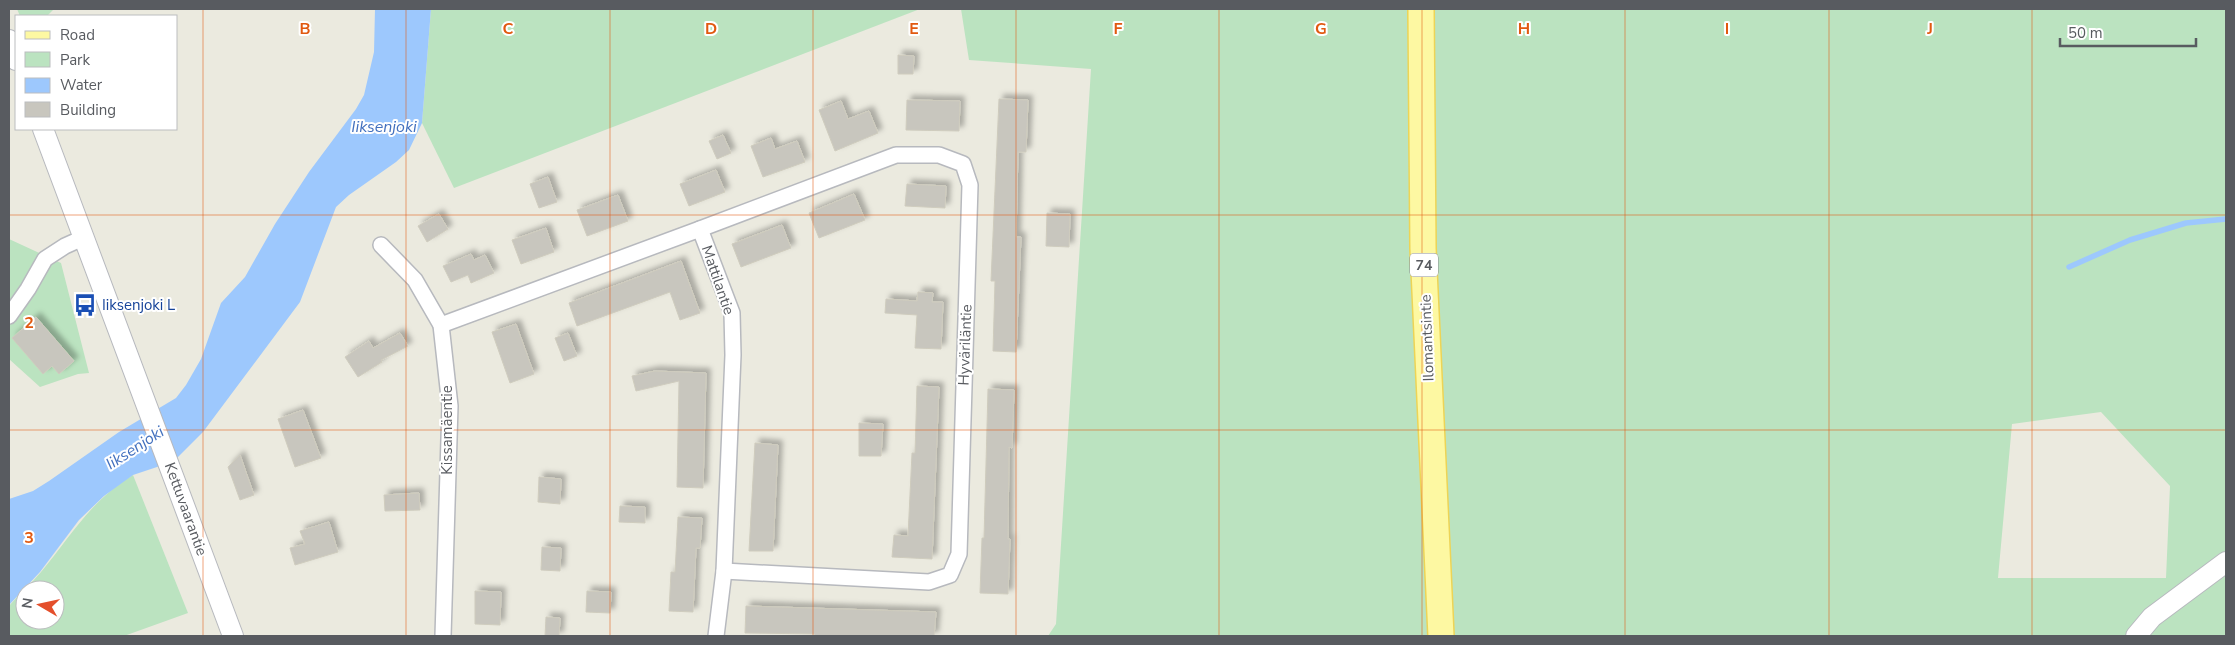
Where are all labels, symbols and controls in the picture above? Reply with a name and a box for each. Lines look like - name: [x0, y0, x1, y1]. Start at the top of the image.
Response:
- legend: [15, 15, 178, 130]
- scale bar: [2060, 15, 2196, 47]
- text: B: [299, 18, 311, 40]
- text: C: [503, 18, 514, 40]
- text: D: [705, 18, 717, 40]
- text: E: [909, 18, 919, 40]
- text: F: [1114, 18, 1123, 40]
- text: G: [1315, 18, 1327, 40]
- text: H: [1518, 18, 1530, 40]
- text: I: [1725, 18, 1729, 40]
- text: J: [1926, 18, 1933, 40]
- text: 50 m: [2068, 23, 2103, 43]
- text: Road: [60, 25, 95, 45]
- text: Park: [60, 50, 90, 70]
- text: Water: [60, 75, 103, 95]
- text: Building: [60, 100, 116, 120]
- water label: Iiksenjoki: [351, 116, 417, 138]
- street label: Mattilantie: [697, 243, 739, 317]
- road number: 74: [1410, 254, 1438, 276]
- bus stop icon: Iiksenjoki L: [72, 292, 98, 318]
- street label: Ilomantsintie: [1415, 294, 1439, 382]
- place label: Iiksenjoki L: [102, 295, 175, 315]
- street label: Hyväriläntie: [954, 304, 976, 386]
- text: 2: [24, 312, 34, 334]
- street label: Kissamäentie: [437, 385, 457, 475]
- water label: Iiksenjoki: [102, 421, 169, 475]
- street label: Kettuvaarantie: [160, 460, 212, 558]
- text: 3: [24, 527, 34, 549]
- north arrow: [15, 580, 65, 630]
- text: N: [17, 596, 38, 610]

